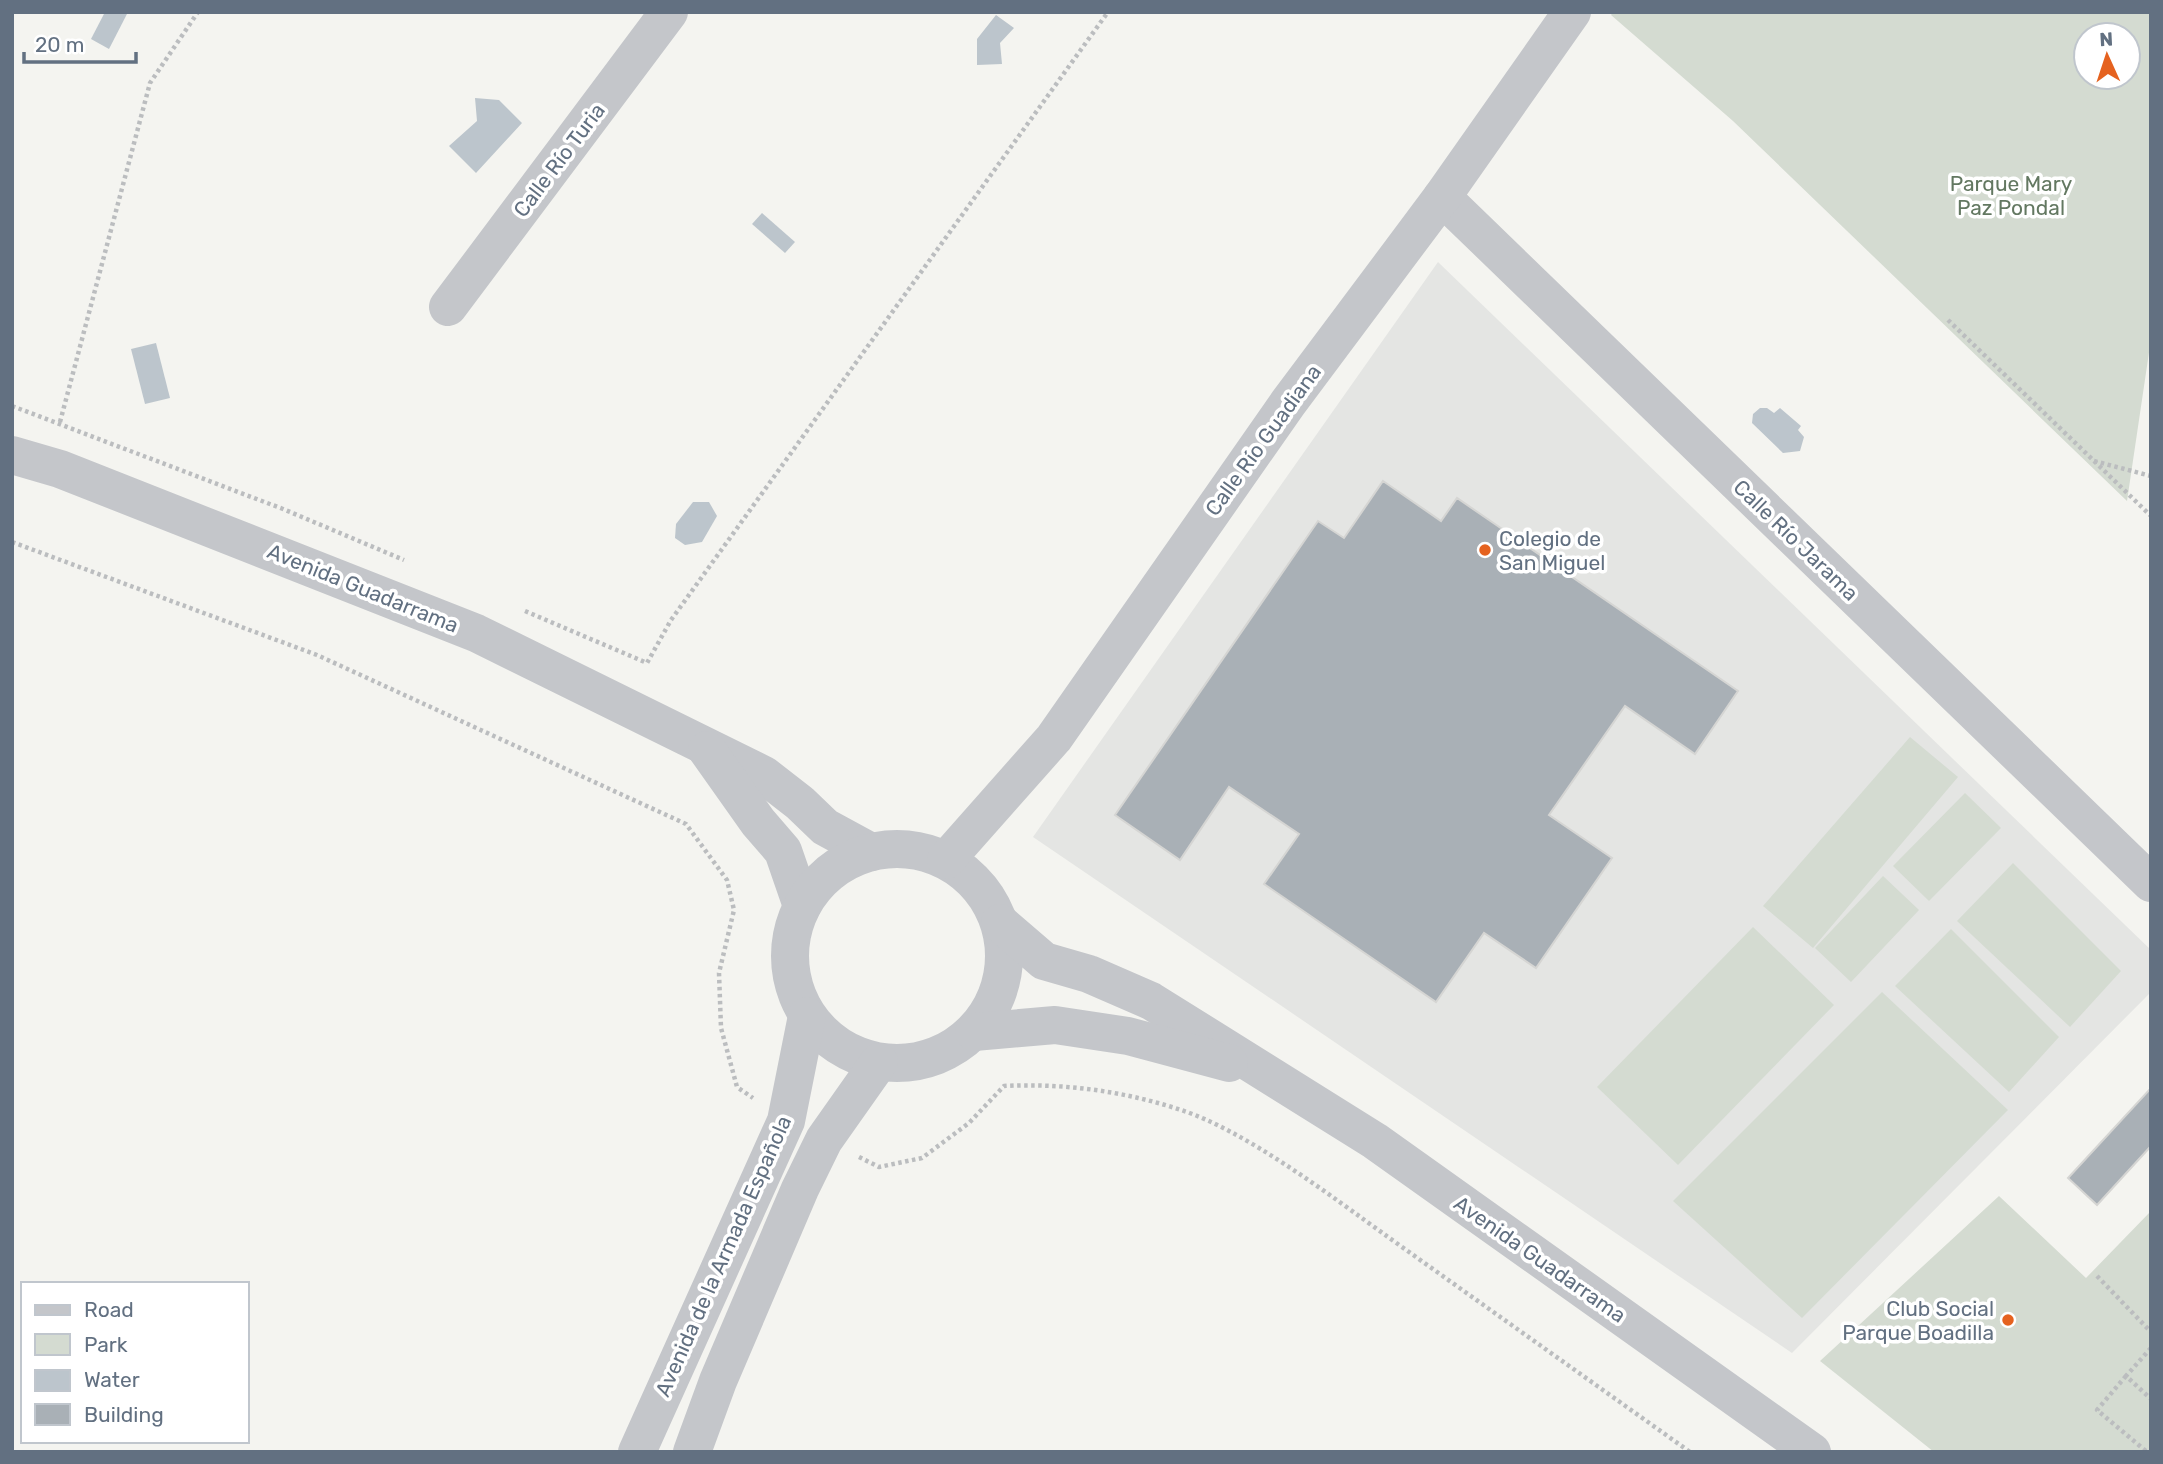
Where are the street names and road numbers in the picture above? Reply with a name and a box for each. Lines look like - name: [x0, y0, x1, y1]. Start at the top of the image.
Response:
- street label: Calle Río Turia: [508, 98, 610, 222]
- street label: Calle Río Guadiana: [1200, 360, 1326, 520]
- street label: Calle Río Jarama: [1729, 474, 1863, 606]
- street label: Avenida Guadarrama: [264, 538, 462, 638]
- street label: Avenida de la Armada Española: [650, 1112, 796, 1400]
- street label: Avenida Guadarrama: [1449, 1190, 1631, 1328]

